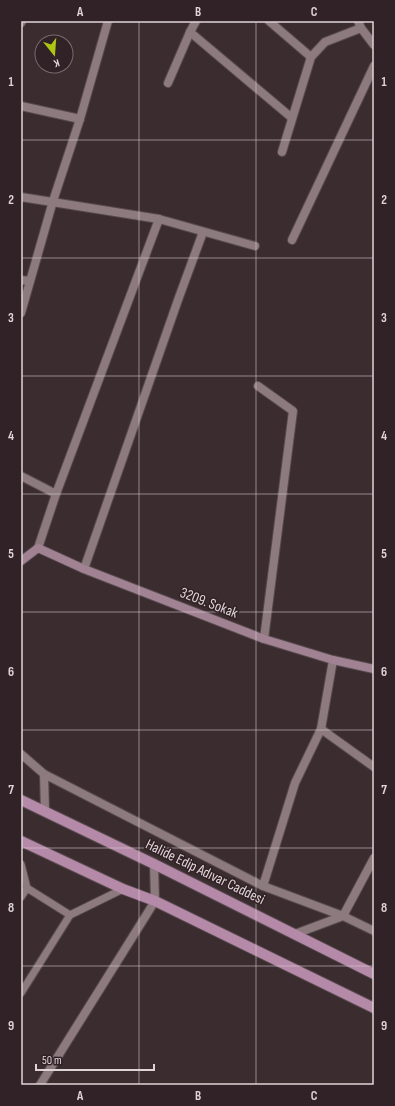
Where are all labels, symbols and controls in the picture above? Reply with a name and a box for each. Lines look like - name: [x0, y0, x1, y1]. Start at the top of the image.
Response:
- text: A: [76, 4, 84, 20]
- text: B: [195, 4, 201, 20]
- text: C: [311, 4, 318, 20]
- north arrow: [34, 34, 74, 74]
- text: K: [52, 56, 61, 70]
- text: 1: [8, 74, 14, 90]
- text: 1: [381, 74, 387, 90]
- text: 2: [8, 192, 14, 208]
- text: 2: [381, 192, 387, 208]
- text: 3: [8, 310, 14, 326]
- text: 3: [381, 310, 387, 326]
- text: 4: [8, 428, 14, 444]
- text: 4: [381, 428, 387, 444]
- text: 5: [8, 546, 14, 562]
- text: 5: [381, 546, 387, 562]
- street label: 3209. Sokak: [177, 583, 241, 623]
- text: 6: [8, 664, 14, 680]
- text: 6: [381, 664, 387, 680]
- text: 7: [8, 782, 14, 798]
- text: 7: [381, 782, 387, 798]
- street label: Halide Edip Adıvar Caddesi: [142, 835, 268, 909]
- text: 8: [8, 900, 14, 916]
- text: 8: [381, 900, 387, 916]
- text: 9: [8, 1018, 14, 1034]
- text: 9: [381, 1018, 387, 1034]
- scale bar: [36, 1046, 154, 1072]
- text: 50 m: [42, 1053, 62, 1068]
- text: A: [76, 1088, 84, 1104]
- text: B: [195, 1088, 201, 1104]
- text: C: [311, 1088, 318, 1104]

